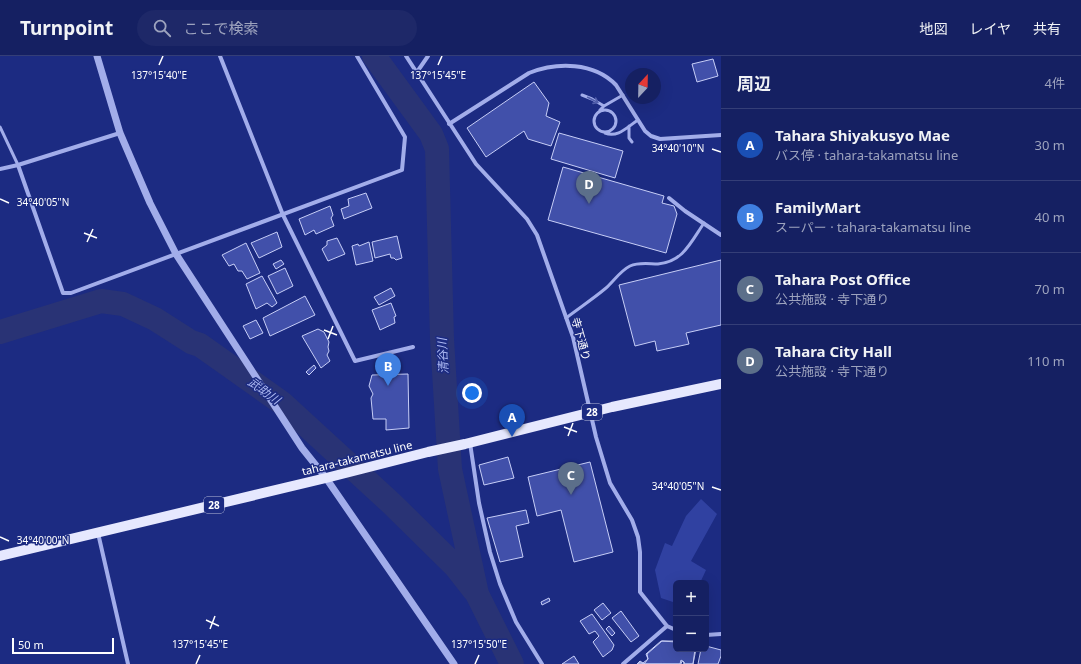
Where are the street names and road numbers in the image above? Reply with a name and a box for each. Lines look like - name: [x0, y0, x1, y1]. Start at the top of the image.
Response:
- street label: 寺下通り: [569, 316, 594, 362]
- road number: 28: [582, 404, 602, 420]
- street label: tahara-takamatsu line: [300, 437, 414, 479]
- road number: 28: [204, 497, 224, 513]

